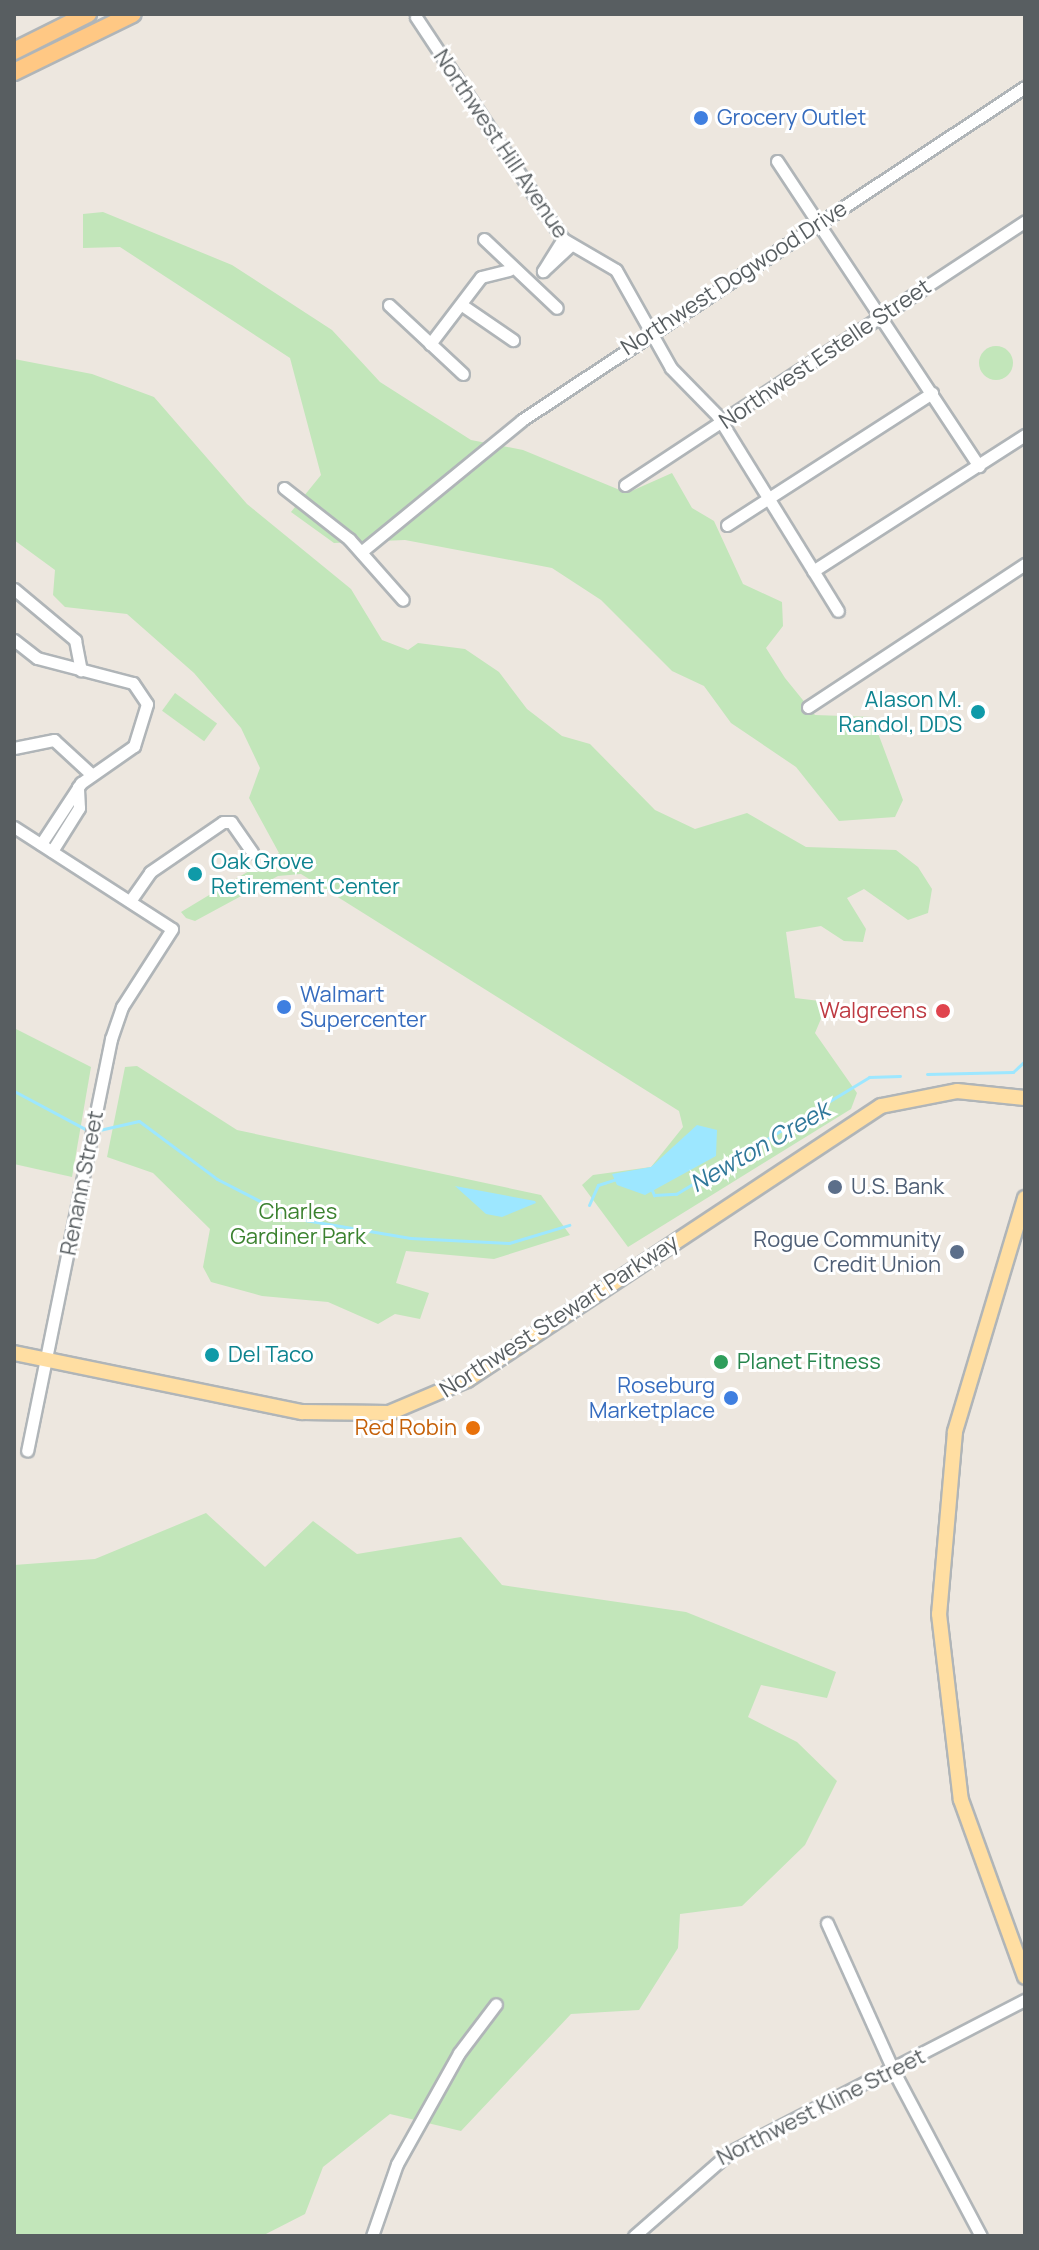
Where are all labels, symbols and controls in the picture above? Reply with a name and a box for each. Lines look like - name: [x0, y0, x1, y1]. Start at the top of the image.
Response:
- street label: Northwest Hill Avenue: [428, 45, 574, 243]
- place label: Grocery Outlet: [717, 105, 866, 131]
- marker: Grocery Outlet: [692, 109, 710, 127]
- street label: Northwest Dogwood Drive: [616, 195, 852, 361]
- street label: Northwest Estelle Street: [714, 273, 936, 435]
- place label: Alason M. Randol, DDS: [838, 686, 962, 738]
- marker: Alason M. Randol, DDS: [969, 703, 987, 721]
- place label: Oak Grove Retirement Center: [211, 848, 400, 900]
- marker: Oak Grove Retirement Center: [186, 865, 204, 883]
- place label: Walmart Supercenter: [300, 981, 427, 1032]
- marker: Walmart Supercenter: [275, 998, 293, 1016]
- place label: Walgreens: [819, 998, 927, 1024]
- marker: Walgreens: [934, 1002, 952, 1020]
- water label: Newton Creek: [684, 1094, 834, 1198]
- street label: Renann Street: [55, 1108, 109, 1258]
- place label: U.S. Bank: [851, 1174, 944, 1200]
- marker: U.S. Bank: [826, 1178, 844, 1196]
- park label: Charles Gardiner Park: [230, 1198, 366, 1250]
- place label: Rogue Community Credit Union: [753, 1226, 941, 1278]
- street label: Northwest Stewart Parkway: [435, 1229, 683, 1403]
- marker: Rogue Community Credit Union: [948, 1243, 966, 1261]
- place label: Del Taco: [228, 1342, 314, 1368]
- marker: Del Taco: [203, 1346, 221, 1364]
- place label: Planet Fitness: [737, 1349, 881, 1375]
- marker: Planet Fitness: [712, 1353, 730, 1371]
- place label: Roseburg Marketplace: [589, 1372, 715, 1424]
- marker: Roseburg Marketplace: [722, 1389, 740, 1407]
- place label: Red Robin: [355, 1415, 457, 1441]
- marker: Red Robin: [464, 1419, 482, 1437]
- street label: Northwest Kline Street: [712, 2043, 930, 2171]

